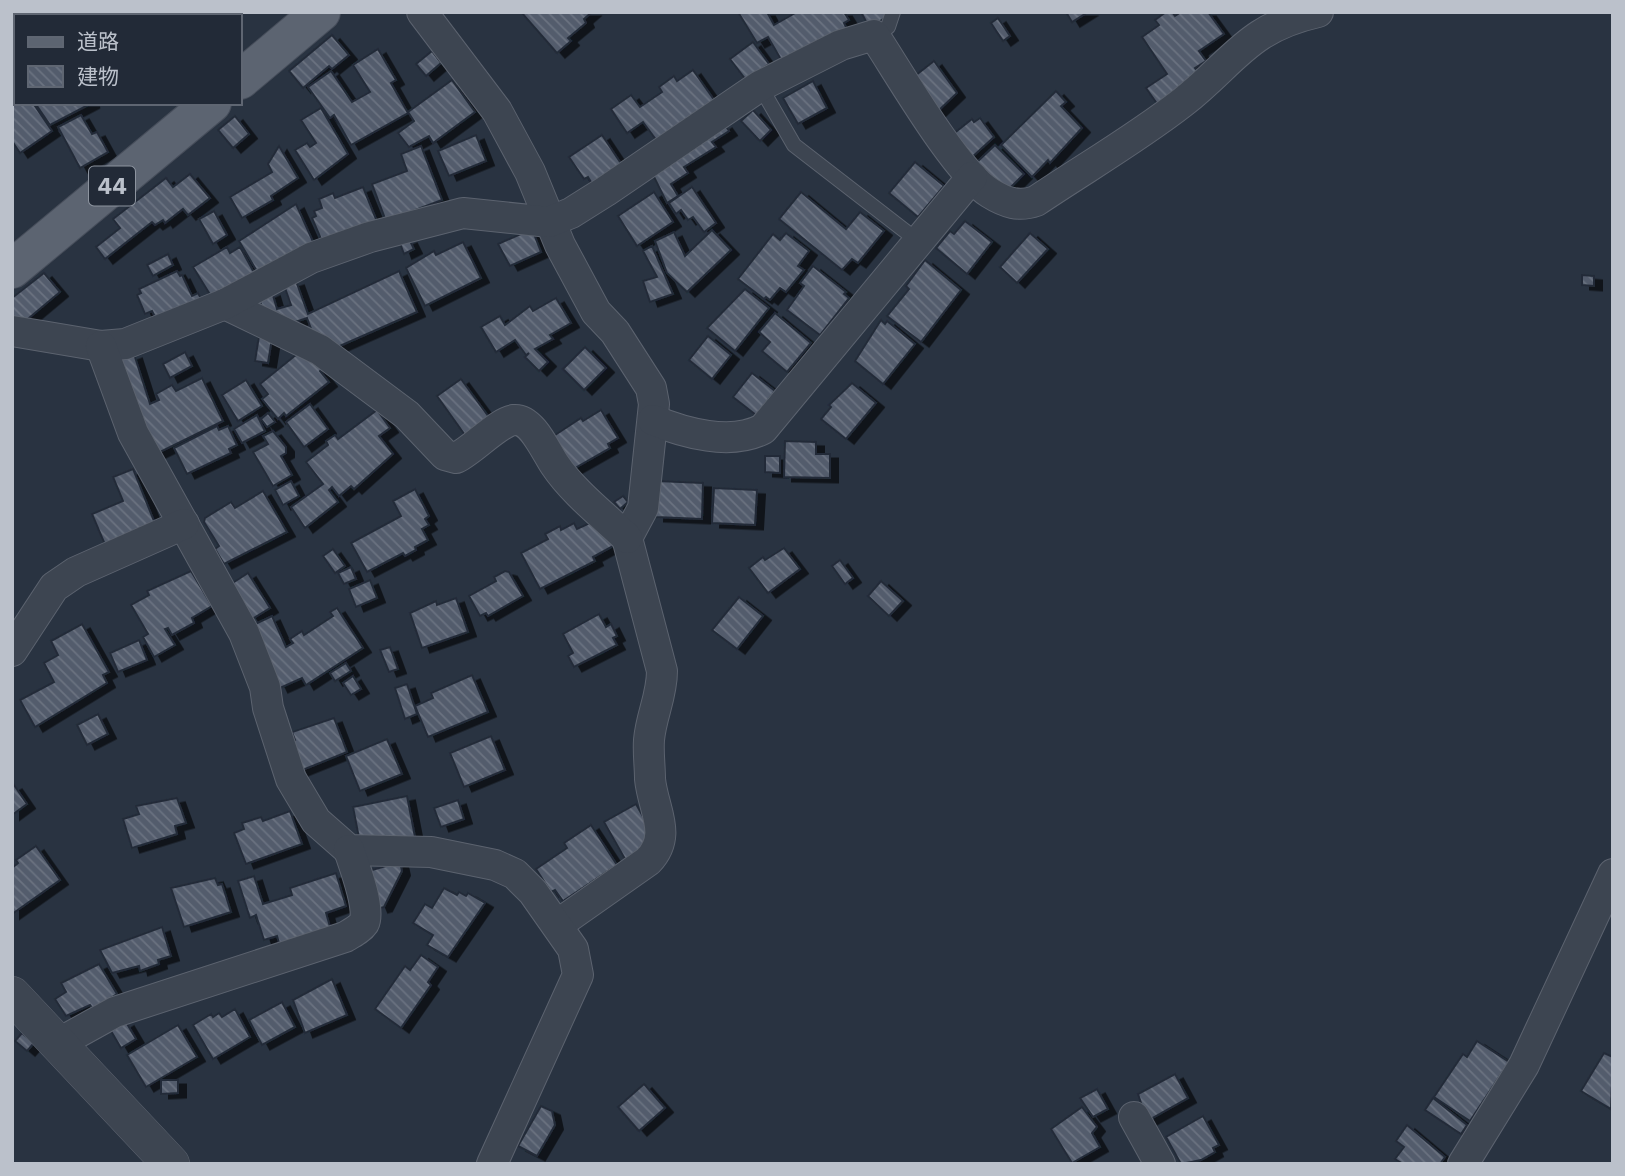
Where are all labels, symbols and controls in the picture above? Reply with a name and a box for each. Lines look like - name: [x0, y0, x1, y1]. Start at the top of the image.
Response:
- legend: [14, 14, 242, 105]
- text: 道路: [77, 29, 119, 54]
- text: 建物: [77, 64, 119, 89]
- road number: 44: [89, 167, 135, 206]

